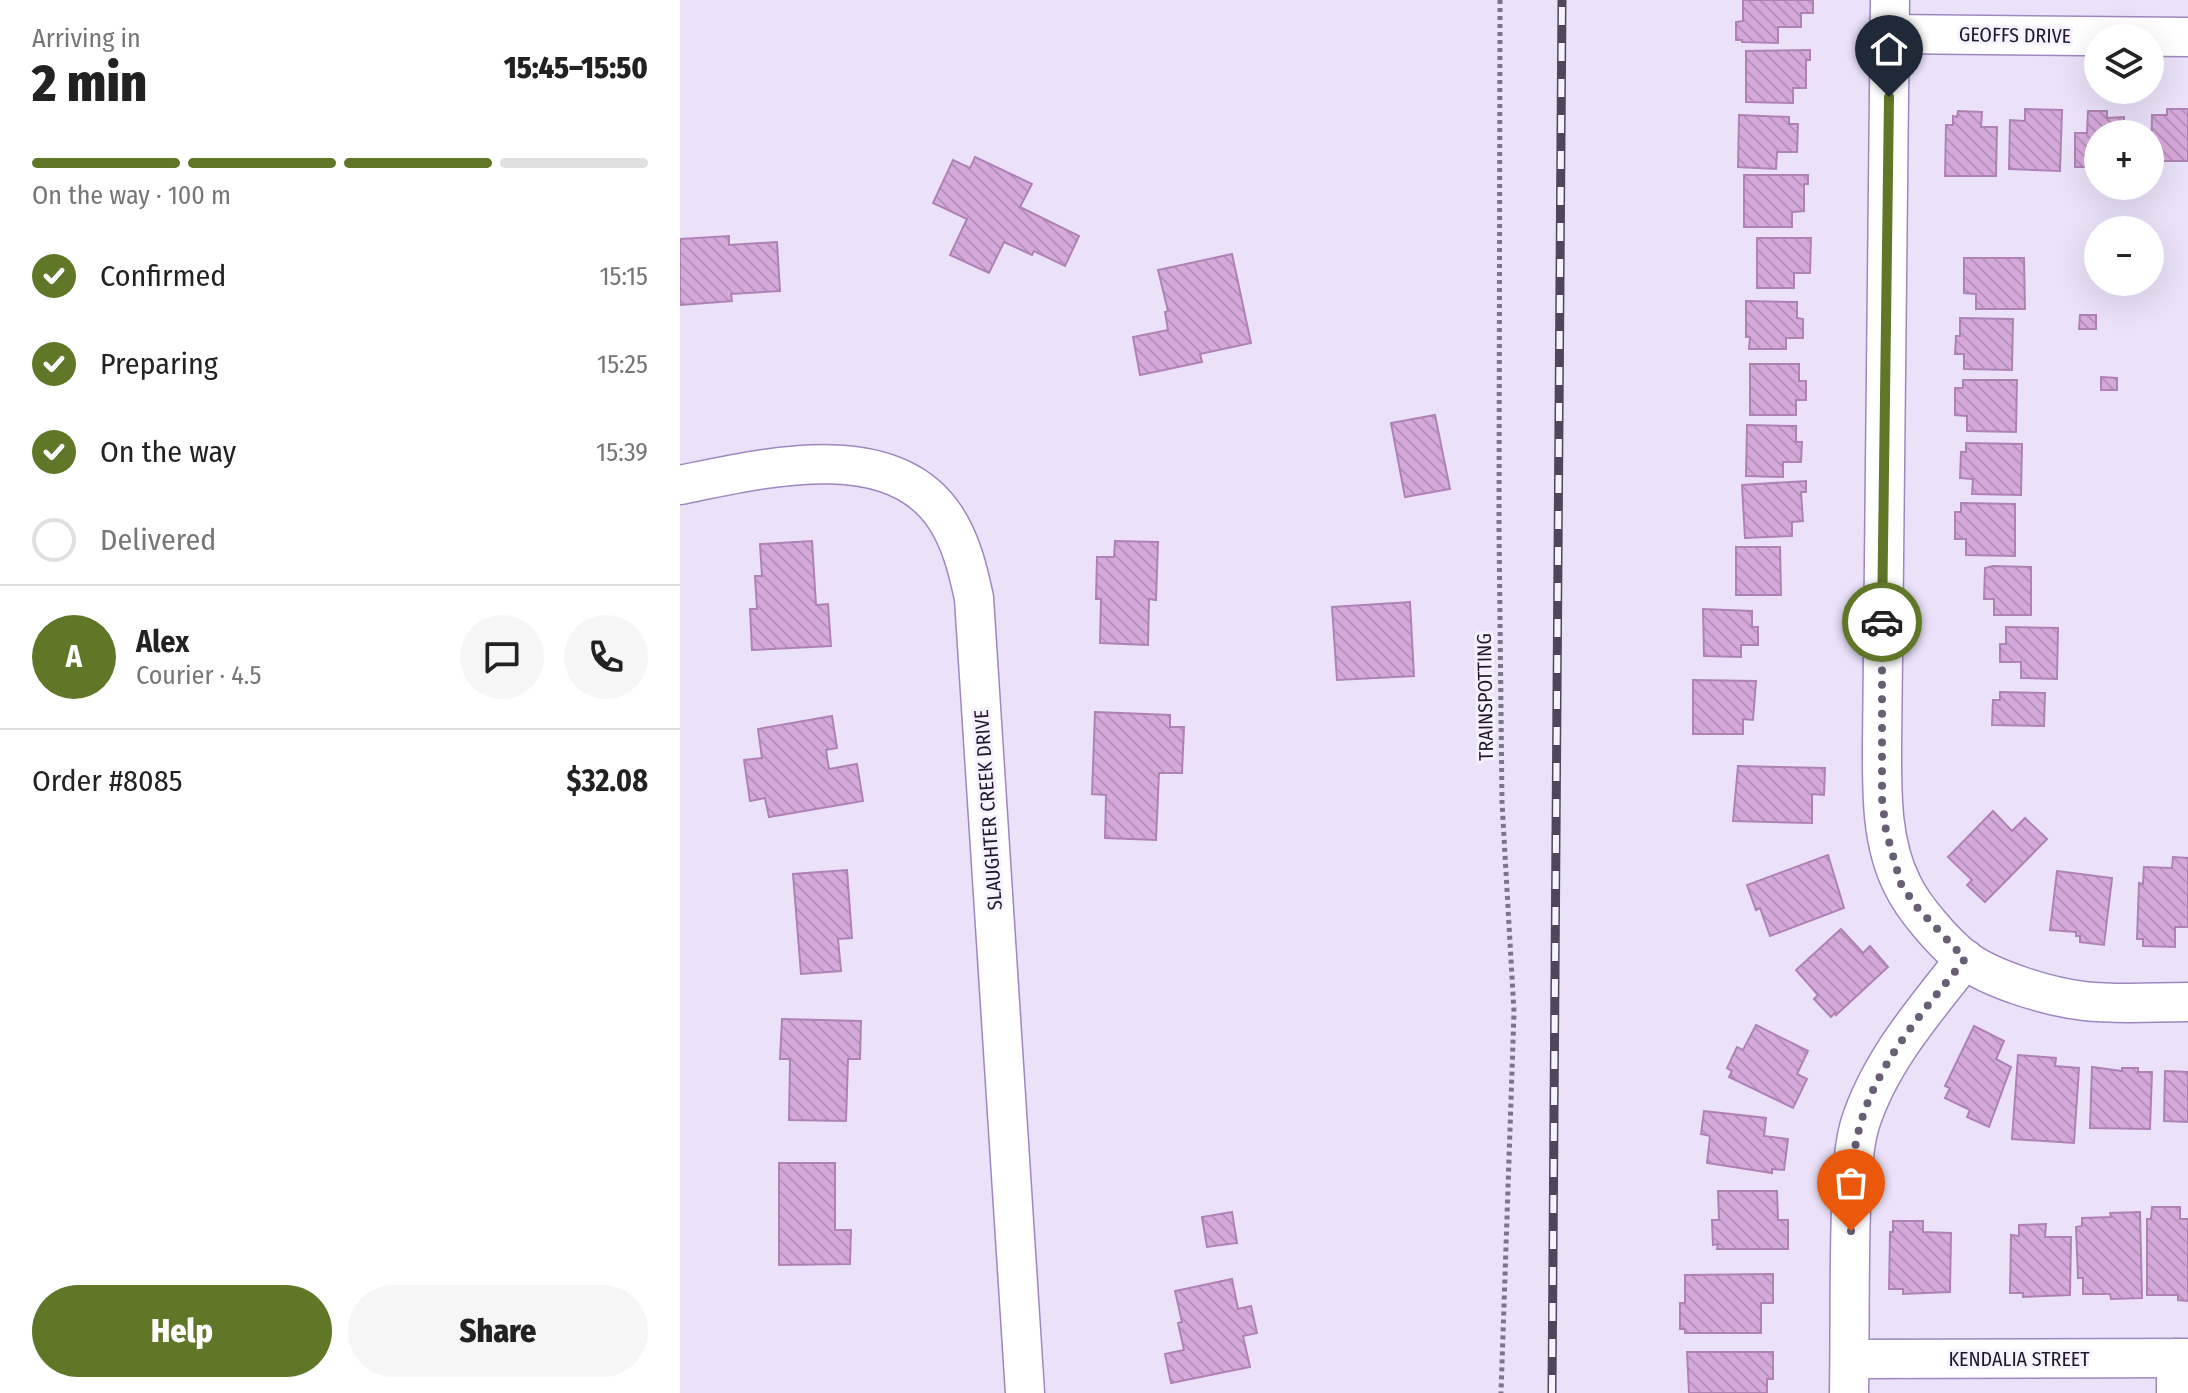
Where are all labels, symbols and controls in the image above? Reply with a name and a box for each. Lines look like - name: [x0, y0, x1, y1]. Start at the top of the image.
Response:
- pin: [1855, 15, 1923, 97]
- street label: GEOFFS DRIVE: [1959, 22, 2071, 48]
- text: Arriving in: [32, 23, 141, 54]
- map controls: [2084, 24, 2164, 296]
- button: layers: [2084, 24, 2164, 104]
- icon: home: [1867, 27, 1911, 71]
- text: 15:45–15:50: [504, 50, 648, 86]
- text: 2 min: [32, 52, 147, 115]
- button: +: [2084, 120, 2164, 200]
- text: On the way · 100 m: [32, 180, 231, 211]
- button: −: [2084, 216, 2164, 296]
- icon: check: [32, 254, 76, 298]
- text: Confirmed: [100, 258, 226, 294]
- text: 15:15: [599, 261, 648, 292]
- icon: check: [32, 342, 76, 386]
- text: Preparing: [100, 346, 218, 382]
- text: 15:25: [597, 349, 648, 380]
- icon: check: [32, 430, 76, 474]
- text: On the way: [100, 434, 236, 470]
- text: 15:39: [596, 437, 648, 468]
- text: Delivered: [100, 522, 216, 558]
- courier: [1842, 582, 1922, 662]
- icon: car: [1860, 600, 1904, 644]
- button: chat: [460, 615, 544, 699]
- button: phone: [564, 615, 648, 699]
- text: Alex: [136, 624, 189, 660]
- street label: TRAINSPOTTING: [1472, 633, 1498, 761]
- text: A: [66, 639, 82, 675]
- text: Courier · 4.5: [136, 660, 262, 691]
- street label: SLAUGHTER CREEK DRIVE: [969, 709, 1007, 911]
- text: Order #8085: [32, 763, 182, 799]
- text: $32.08: [567, 763, 648, 799]
- pin: [1817, 1149, 1885, 1231]
- icon: bag: [1829, 1161, 1873, 1205]
- button: Help: [32, 1285, 332, 1377]
- button: Share: [348, 1285, 648, 1377]
- street label: KENDALIA STREET: [1948, 1347, 2090, 1371]

